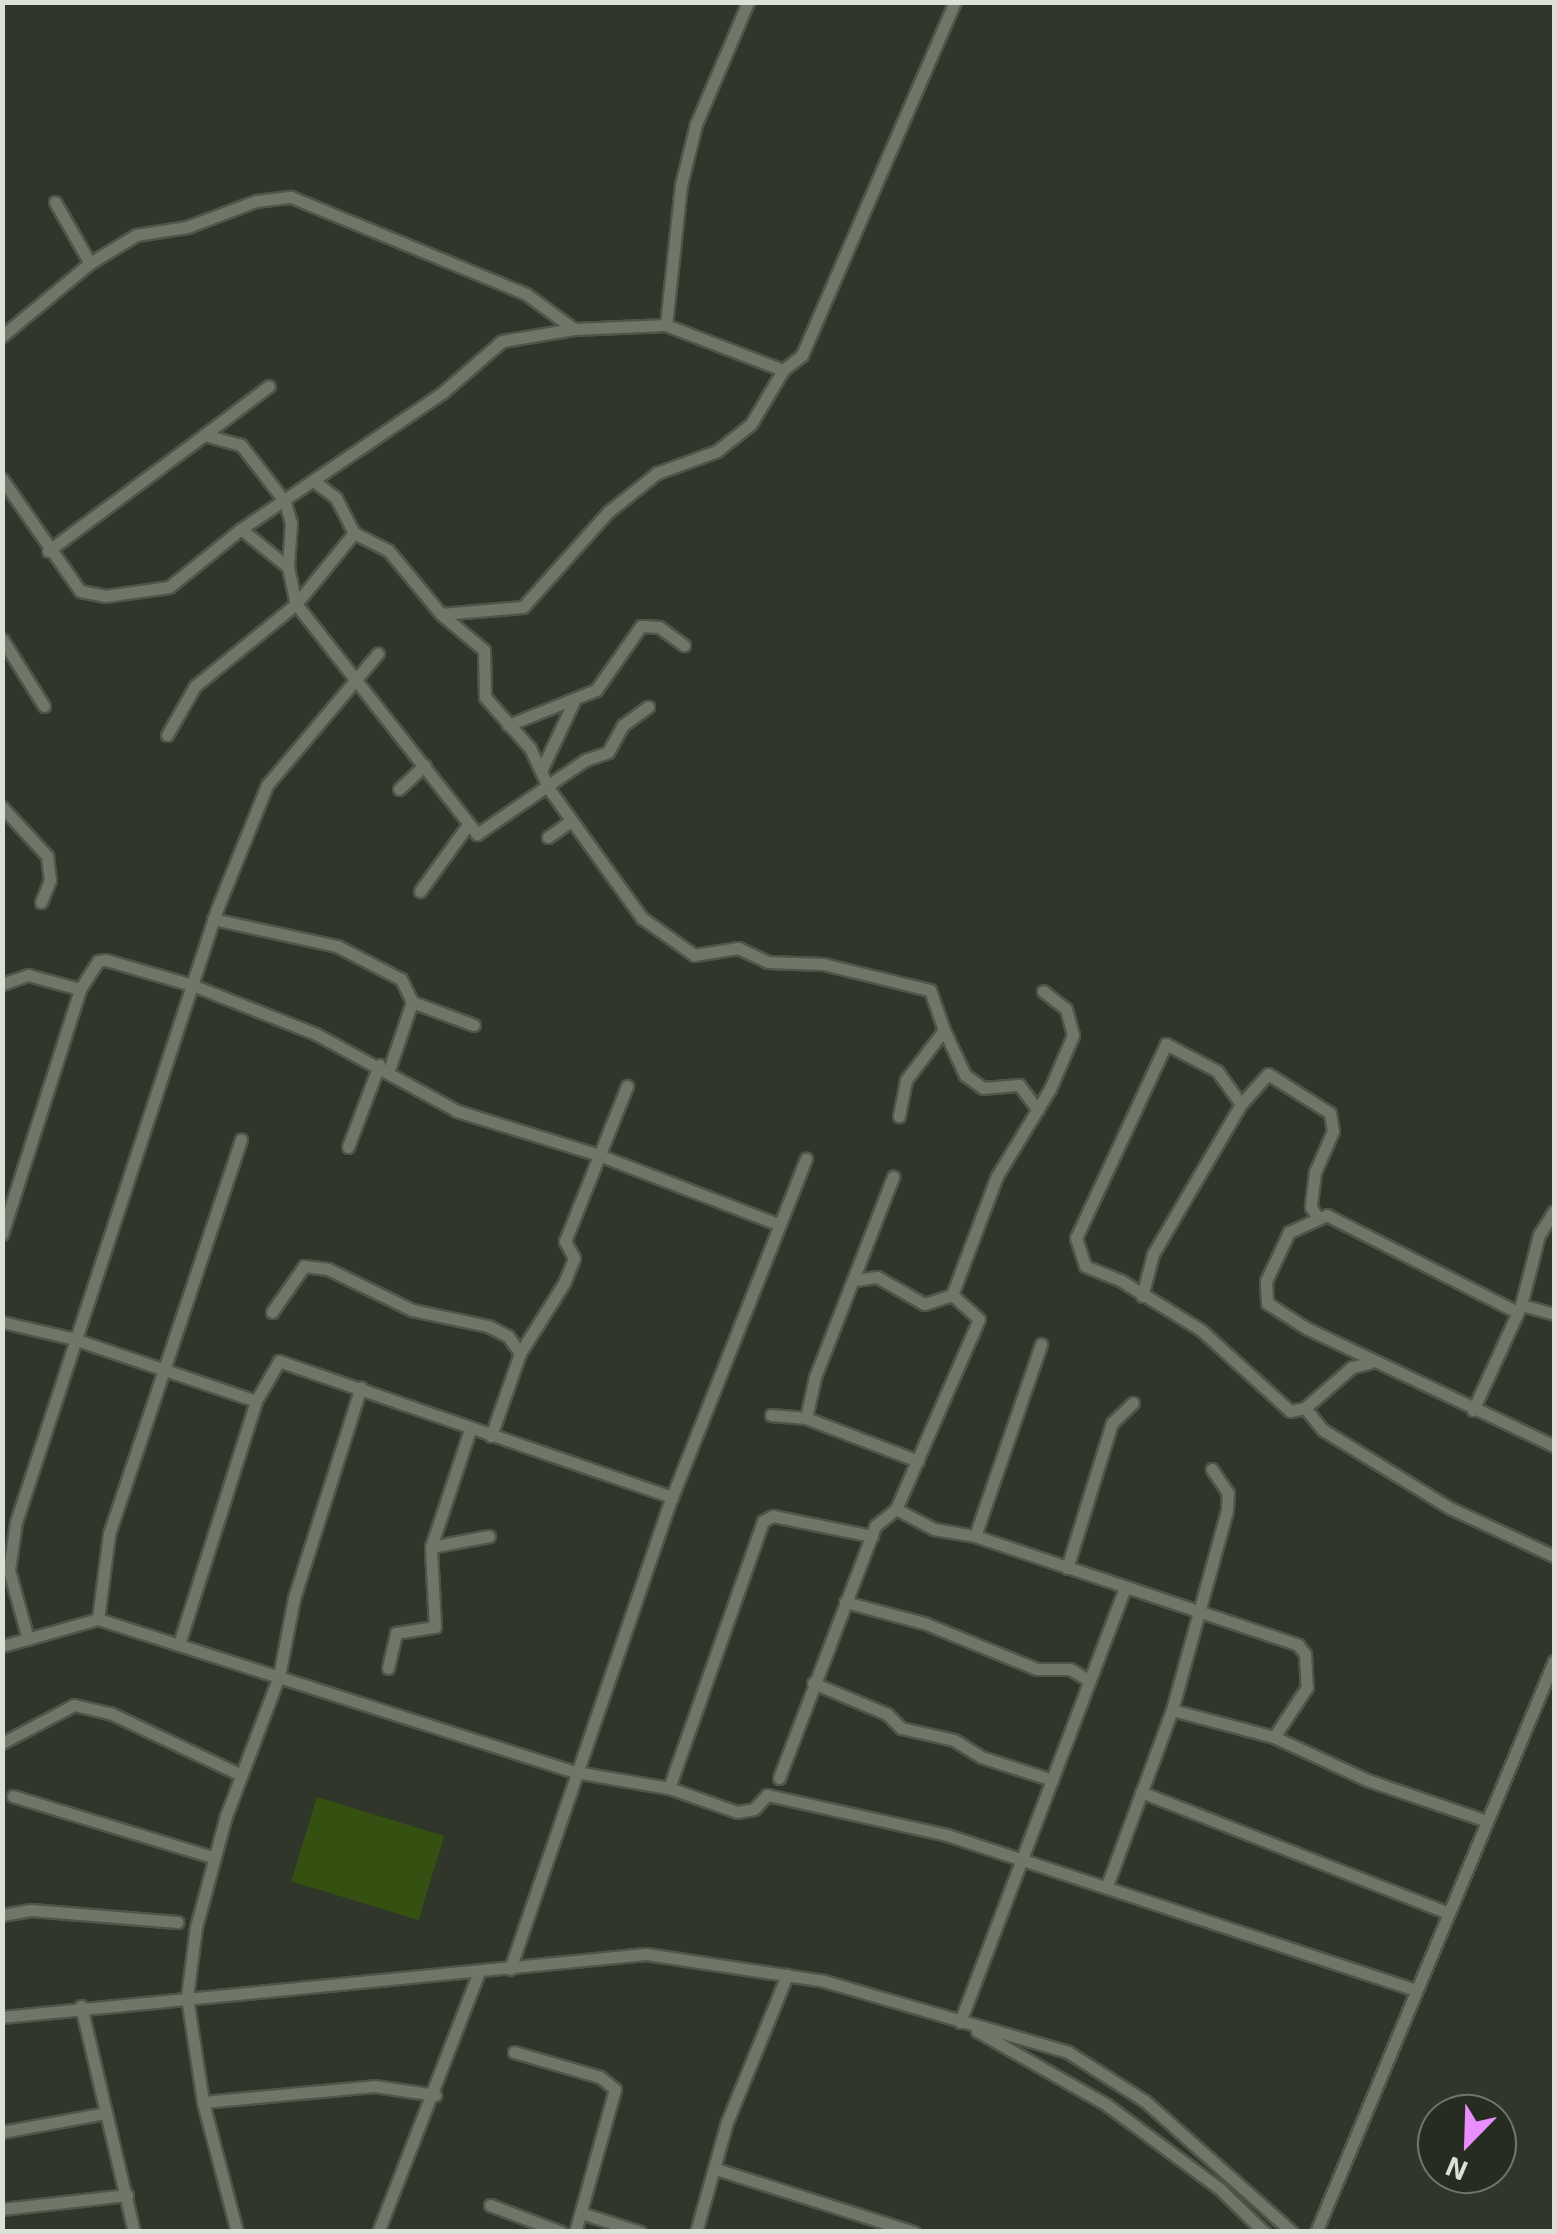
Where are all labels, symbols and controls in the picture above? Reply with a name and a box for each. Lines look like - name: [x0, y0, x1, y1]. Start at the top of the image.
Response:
- north arrow: [1417, 2094, 1517, 2194]
- text: N: [1440, 2150, 1472, 2189]

